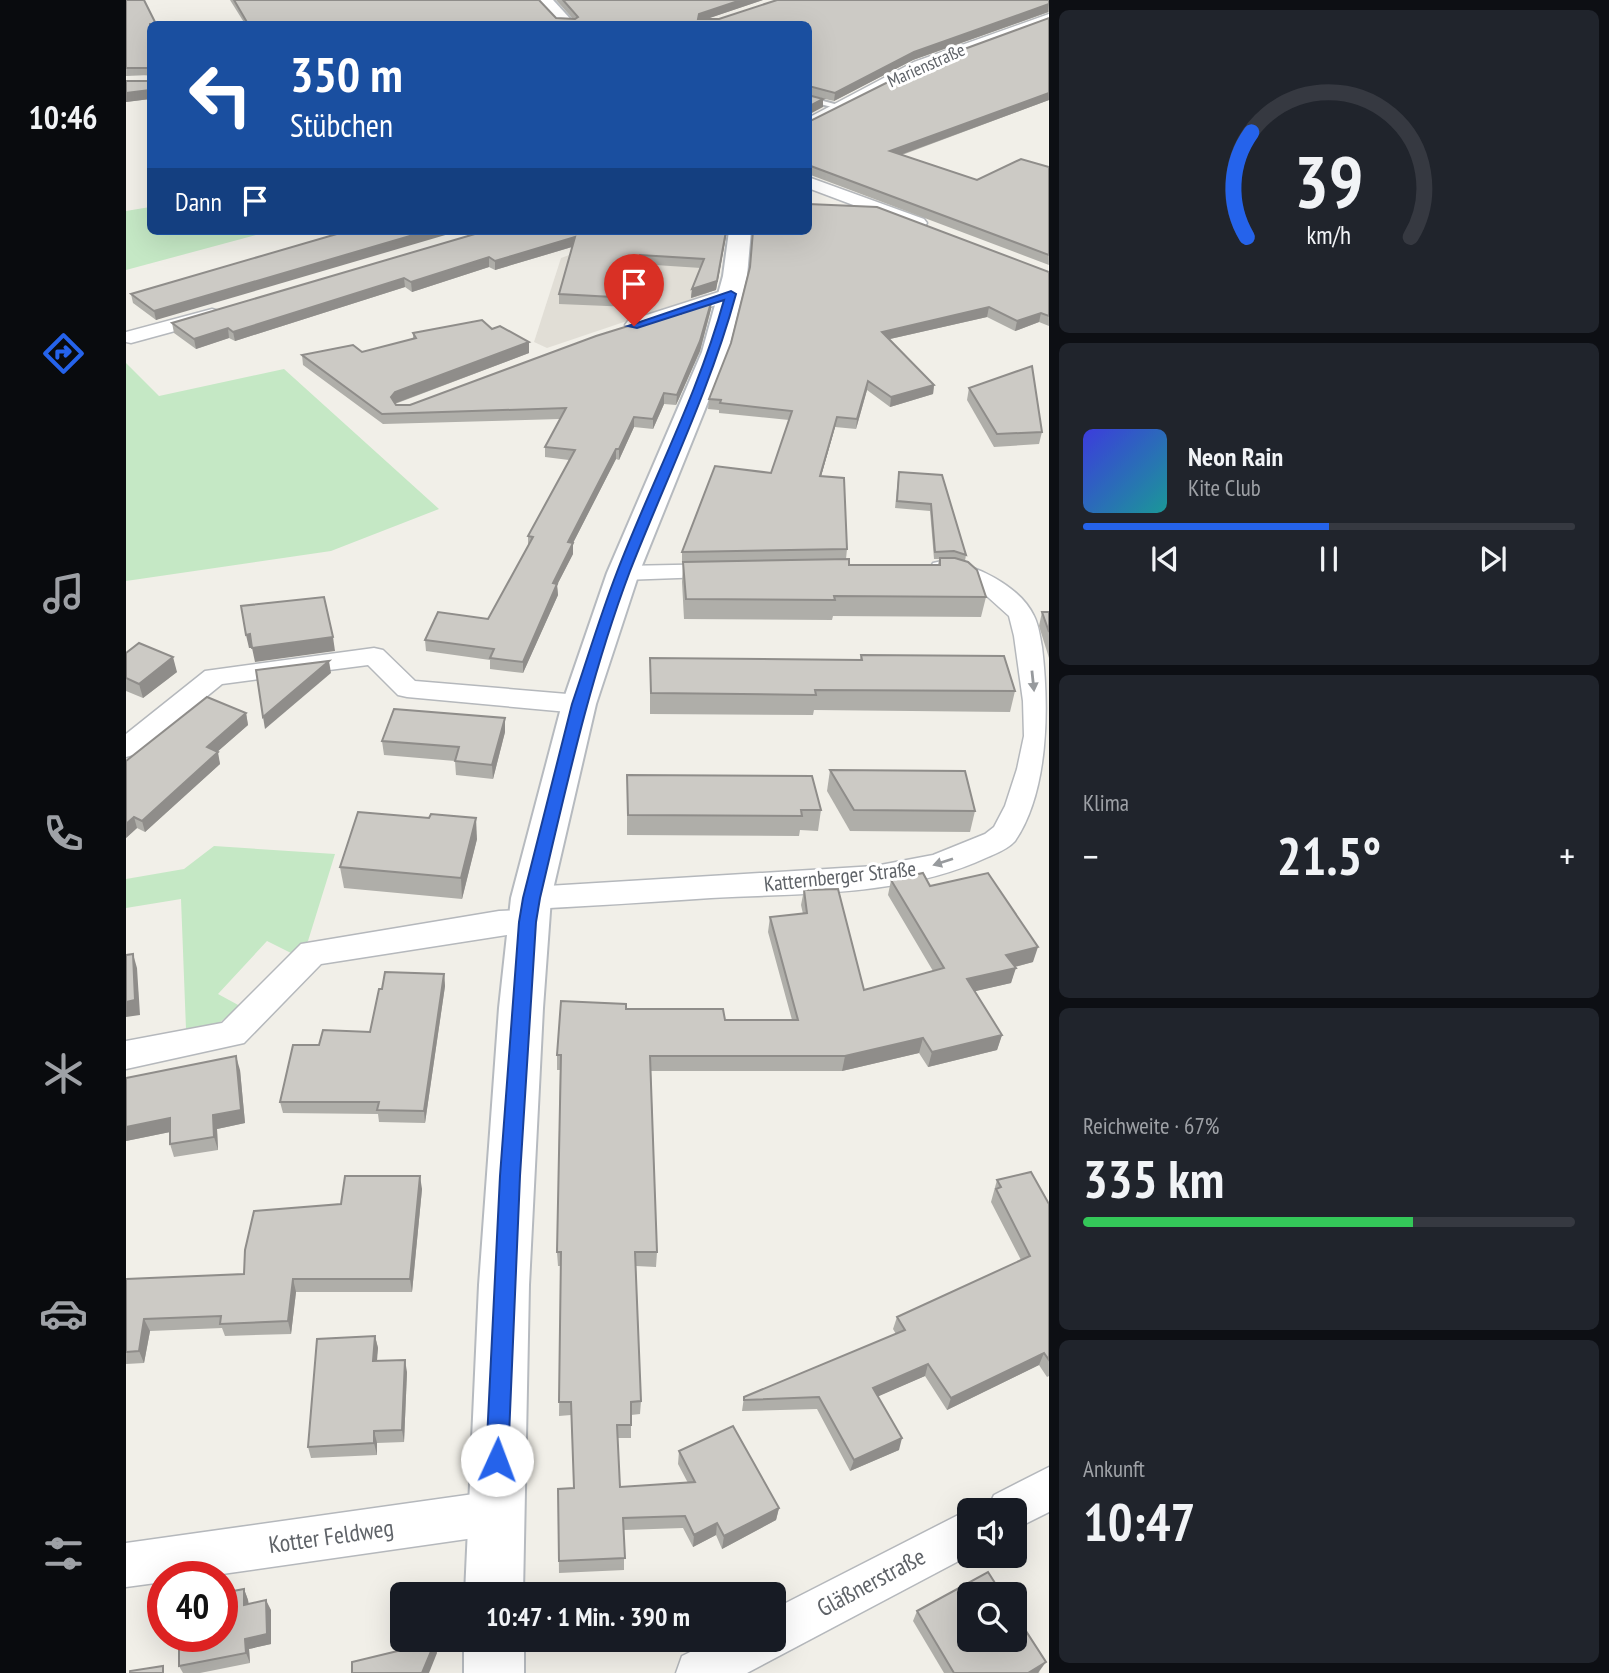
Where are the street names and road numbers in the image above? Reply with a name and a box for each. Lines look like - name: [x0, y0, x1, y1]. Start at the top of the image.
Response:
- street label: Marienstraße: [884, 38, 968, 92]
- street label: Katternberger Straße: [763, 855, 917, 897]
- street label: Kotter Feldweg: [267, 1512, 395, 1560]
- street label: Gläßnerstraße: [812, 1541, 930, 1623]

